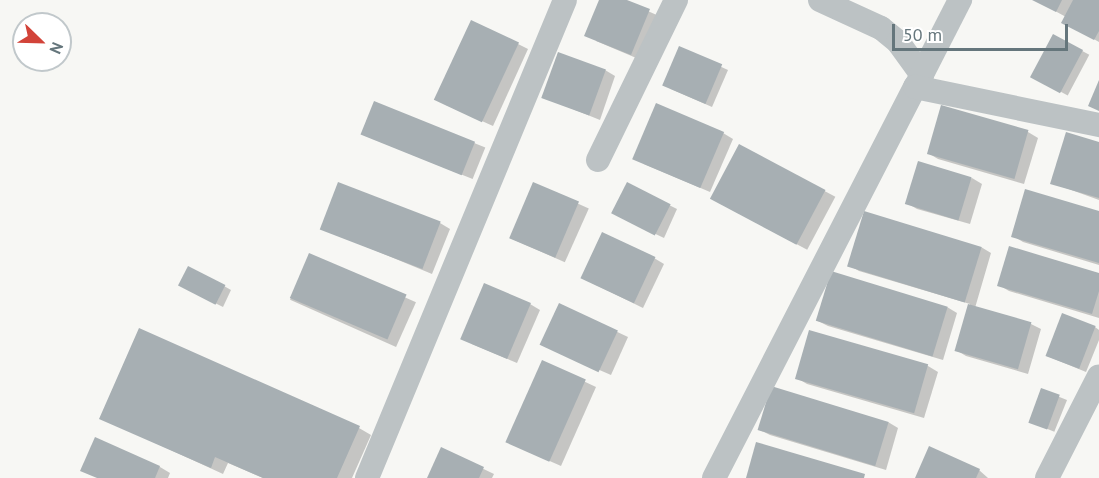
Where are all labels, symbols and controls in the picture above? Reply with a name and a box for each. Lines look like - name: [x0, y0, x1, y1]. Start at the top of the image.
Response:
- north arrow: [12, 12, 72, 72]
- scale bar: [895, 12, 1070, 50]
- text: 50 m: [903, 23, 942, 46]
- text: N: [45, 39, 68, 57]

